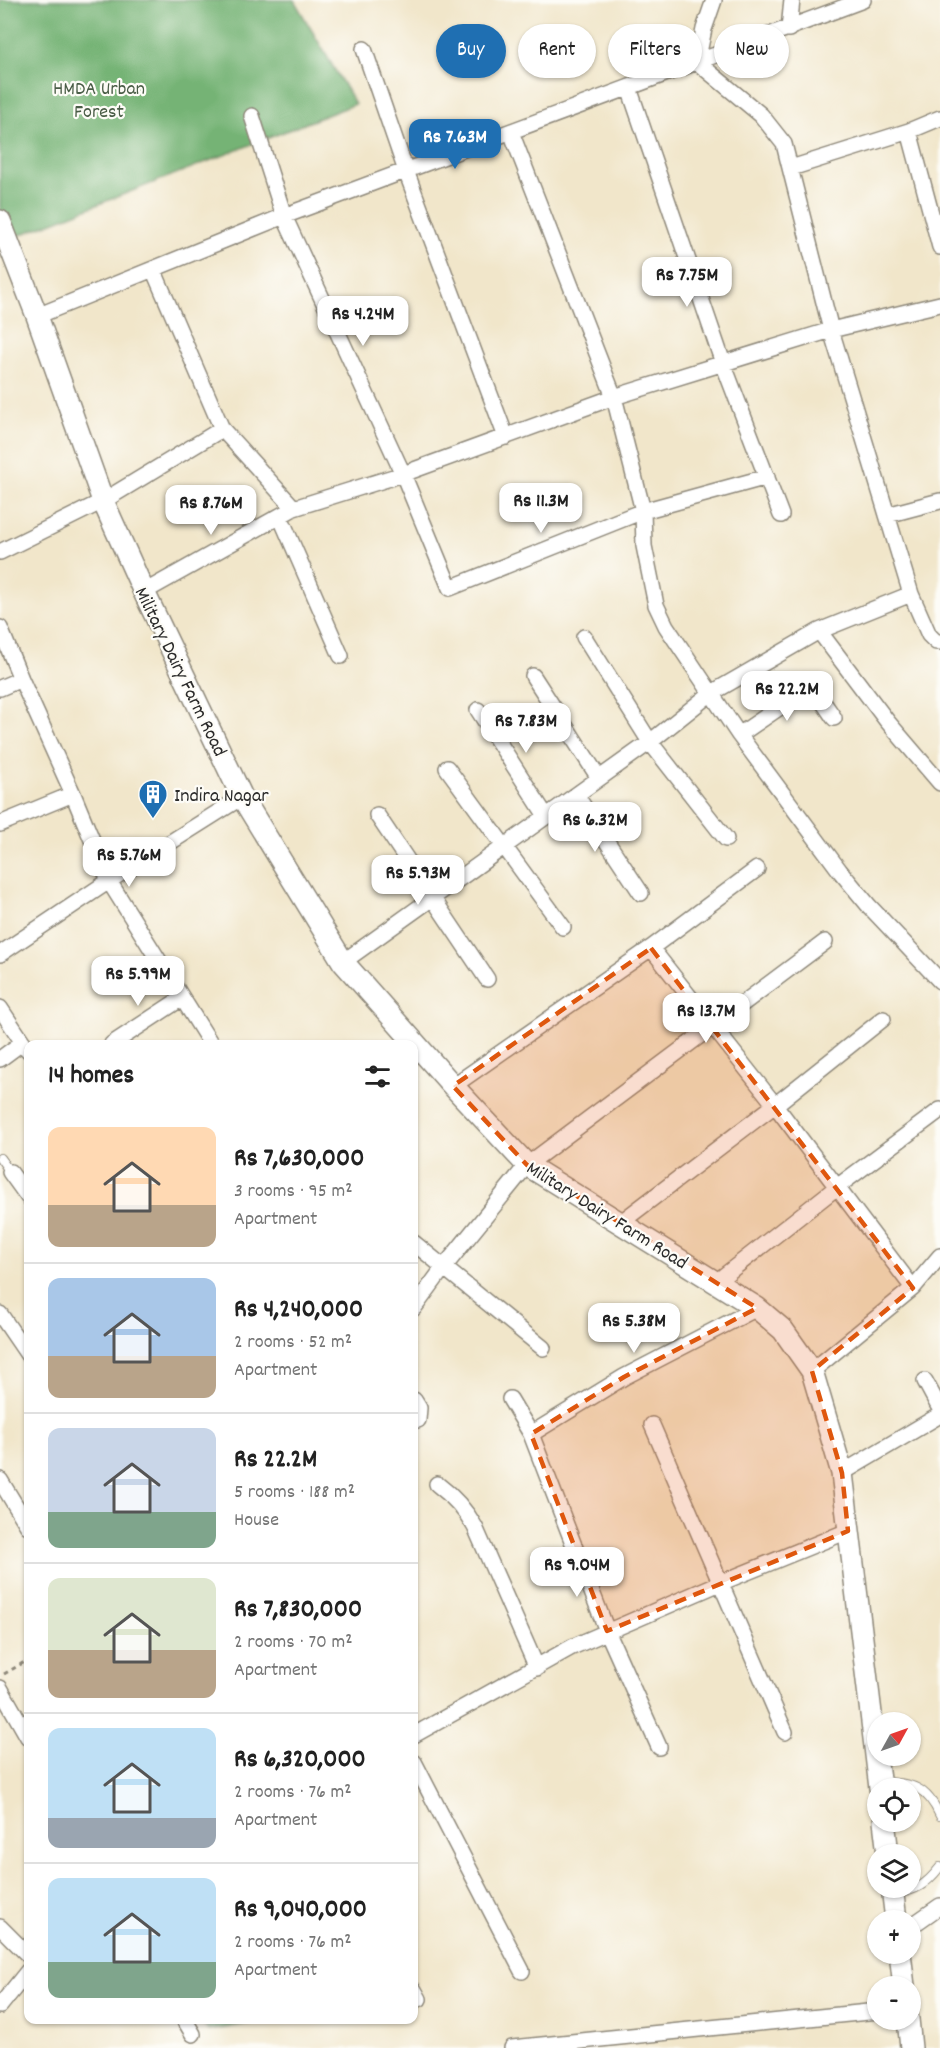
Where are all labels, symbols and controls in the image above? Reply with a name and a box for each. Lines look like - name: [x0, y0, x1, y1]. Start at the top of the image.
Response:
- chip: Buy: [436, 24, 506, 78]
- chip: Rent: [518, 24, 596, 78]
- chip: Filters: [608, 24, 702, 78]
- chip: New: [714, 24, 789, 78]
- park label: HMDA Urban Forest: [53, 76, 145, 127]
- pin: Rs 7.63M: [393, 119, 517, 170]
- text: Rs 7.63M: [423, 124, 487, 152]
- pin: Rs 7.75M: [625, 257, 749, 308]
- text: Rs 7.75M: [656, 262, 718, 290]
- pin: Rs 4.24M: [301, 296, 425, 347]
- text: Rs 4.24M: [331, 301, 395, 329]
- pin: Rs 11.3M: [479, 483, 603, 534]
- pin: Rs 8.76M: [149, 485, 273, 536]
- text: Rs 11.3M: [513, 488, 569, 516]
- text: Rs 8.76M: [179, 490, 243, 518]
- street label: Military Dairy Farm Road: [126, 583, 233, 762]
- pin: Rs 22.2M: [725, 671, 849, 722]
- text: Rs 22.2M: [755, 676, 819, 704]
- pin: Rs 7.83M: [464, 703, 588, 754]
- text: Rs 7.83M: [495, 708, 557, 736]
- building icon: Indira Nagar: [137, 778, 169, 820]
- place label: Indira Nagar: [174, 783, 269, 811]
- pin: Rs 6.32M: [533, 802, 657, 853]
- text: Rs 6.32M: [562, 807, 628, 835]
- pin: Rs 5.76M: [67, 837, 191, 888]
- text: Rs 5.76M: [97, 842, 161, 870]
- pin: Rs 5.93M: [356, 855, 480, 906]
- text: Rs 5.93M: [385, 860, 451, 888]
- pin: Rs 5.99M: [76, 956, 200, 1007]
- text: Rs 5.99M: [105, 961, 171, 989]
- pin: Rs 13.7M: [644, 993, 768, 1044]
- text: Rs 13.7M: [677, 998, 735, 1026]
- text: 14 homes: [48, 1058, 134, 1095]
- icon: filters: [361, 1060, 394, 1093]
- text: Rs 7,630,000: [234, 1141, 364, 1178]
- icon: home: [96, 1151, 168, 1223]
- street label: Military Dairy Farm Road: [520, 1156, 693, 1278]
- text: 3 rooms · 95 m²: [234, 1178, 353, 1206]
- text: Apartment: [234, 1206, 317, 1234]
- text: Rs 4,240,000: [234, 1292, 363, 1329]
- icon: home: [96, 1302, 168, 1374]
- pin: Rs 5.38M: [572, 1303, 696, 1354]
- text: Rs 5.38M: [602, 1308, 666, 1336]
- text: 2 rooms · 52 m²: [234, 1329, 352, 1357]
- text: Apartment: [234, 1357, 317, 1385]
- text: Rs 22.2M: [234, 1442, 317, 1479]
- icon: home: [96, 1452, 168, 1524]
- text: 5 rooms · 188 m²: [234, 1479, 355, 1507]
- text: House: [234, 1507, 279, 1535]
- pin: Rs 9.04M: [515, 1547, 639, 1598]
- text: Rs 9.04M: [544, 1552, 610, 1580]
- text: Rs 7,830,000: [234, 1592, 362, 1629]
- icon: home: [96, 1602, 168, 1674]
- text: 2 rooms · 70 m²: [234, 1629, 353, 1657]
- text: Apartment: [234, 1657, 317, 1685]
- north arrow: [867, 1712, 921, 1766]
- map controls: [867, 1712, 921, 2030]
- text: Rs 6,320,000: [234, 1742, 366, 1779]
- icon: home: [96, 1752, 168, 1824]
- button: locate: [867, 1778, 921, 1832]
- text: 2 rooms · 76 m²: [234, 1779, 352, 1807]
- text: Apartment: [234, 1807, 317, 1835]
- button: layers: [867, 1844, 921, 1898]
- text: Rs 9,040,000: [234, 1892, 367, 1929]
- icon: home: [96, 1902, 168, 1974]
- button: +: [867, 1910, 921, 1964]
- text: 2 rooms · 76 m²: [234, 1929, 352, 1957]
- text: Apartment: [234, 1957, 317, 1985]
- button: −: [867, 1976, 921, 2030]

